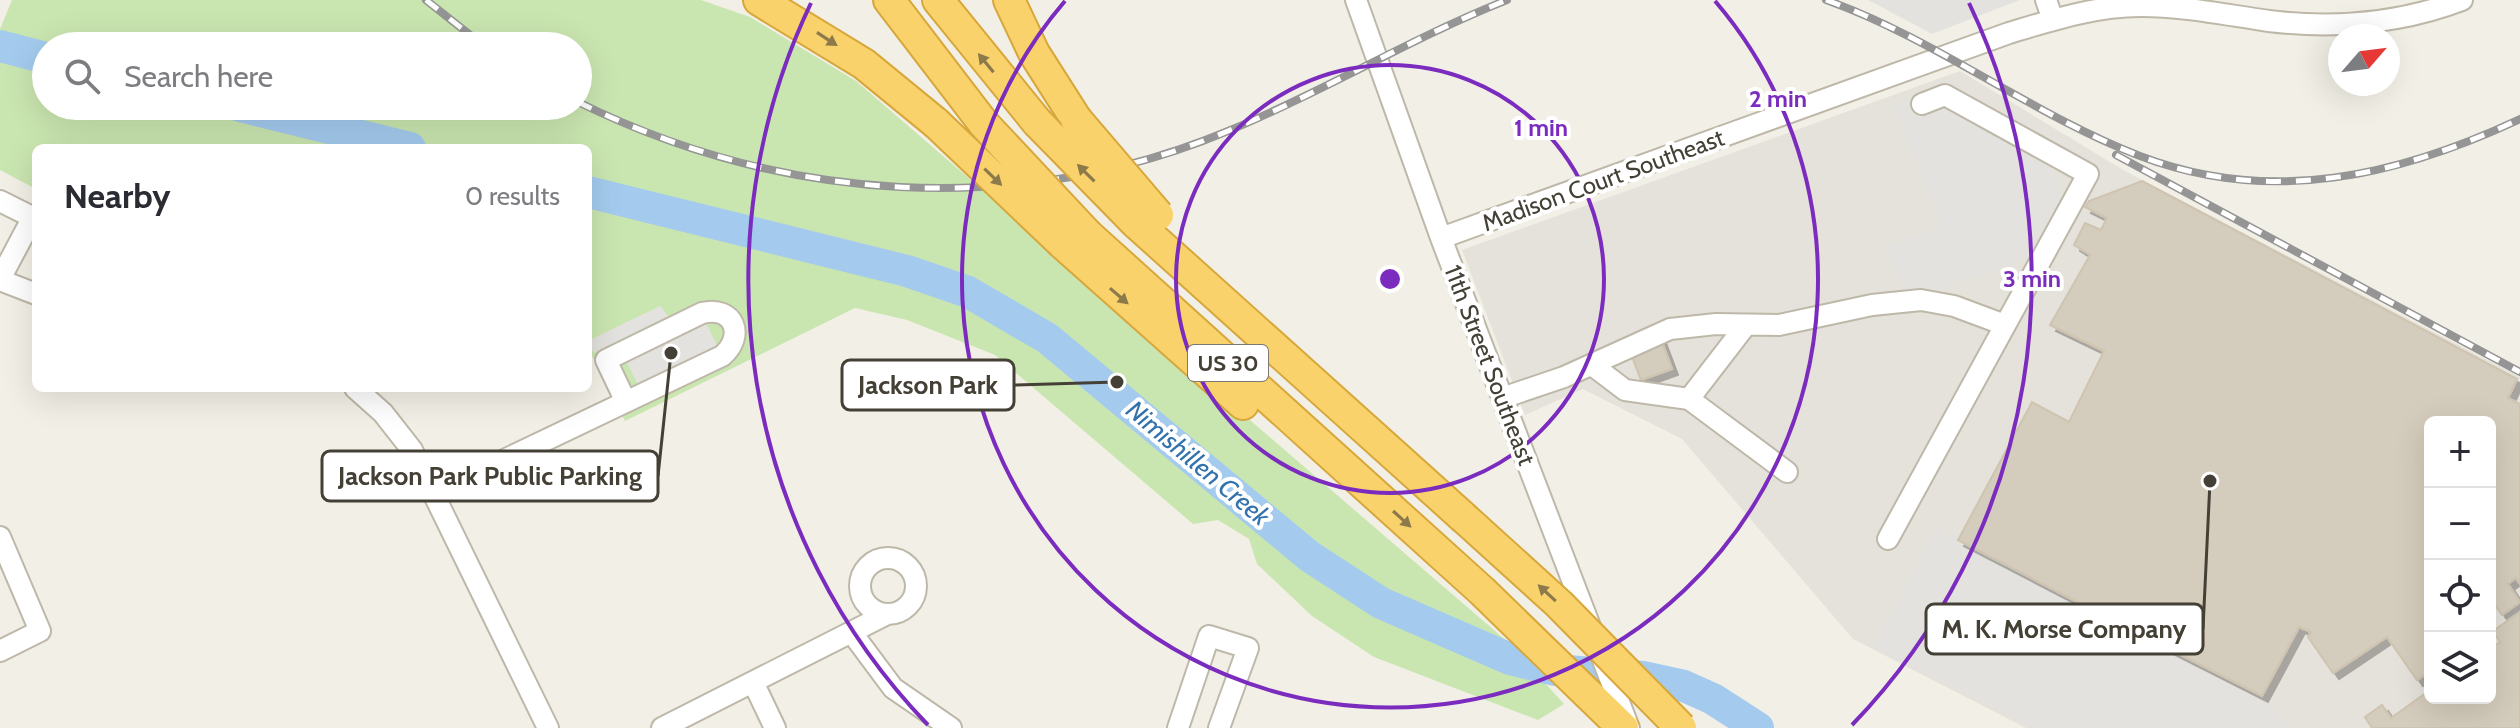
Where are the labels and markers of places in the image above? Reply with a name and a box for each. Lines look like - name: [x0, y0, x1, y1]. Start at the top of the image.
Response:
- centre of rings: [1376, 265, 1404, 293]
- callout: Jackson Park: [842, 360, 1014, 410]
- callout: Jackson Park Public Parking: [322, 451, 658, 501]
- callout: M. K. Morse Company: [1926, 604, 2203, 654]

